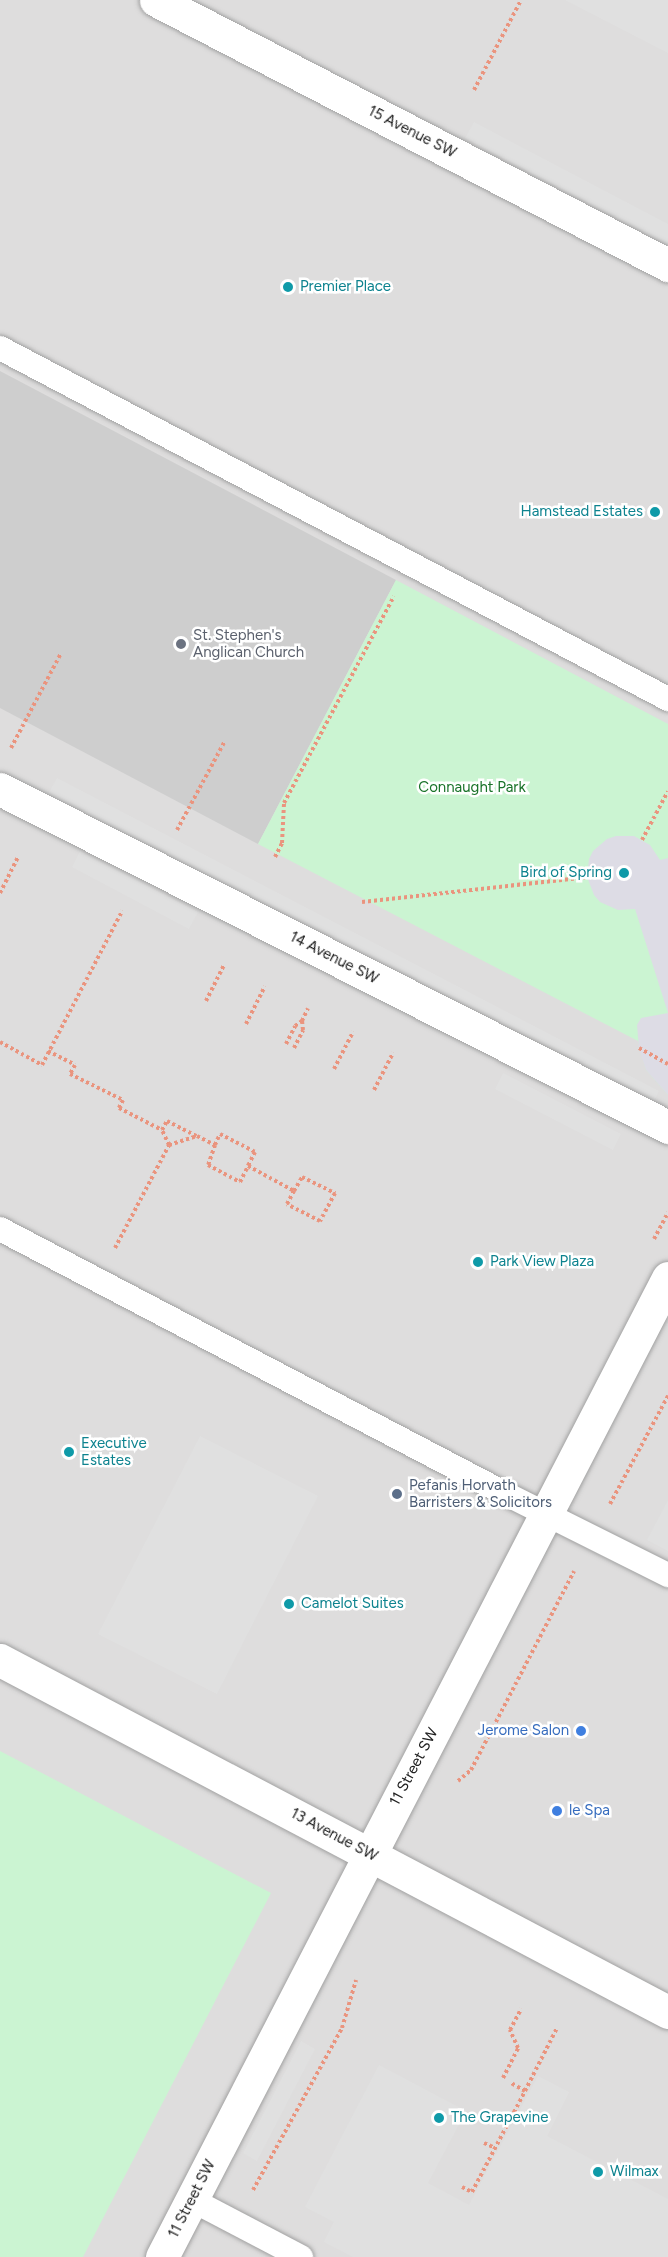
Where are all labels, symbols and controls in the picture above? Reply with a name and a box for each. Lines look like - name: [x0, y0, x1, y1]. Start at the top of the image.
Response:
- street label: 15 Avenue SW: [365, 102, 459, 162]
- place label: Premier Place: [300, 278, 391, 296]
- marker: Premier Place: [281, 280, 295, 294]
- place label: Hamstead Estates: [520, 503, 643, 521]
- marker: Hamstead Estates: [648, 505, 662, 519]
- place label: St. Stephen's Anglican Church: [193, 626, 304, 661]
- marker: St. Stephen's Anglican Church: [174, 637, 188, 651]
- park label: Connaught Park: [418, 779, 526, 797]
- place label: Bird of Spring: [520, 864, 612, 882]
- marker: Bird of Spring: [617, 866, 631, 880]
- street label: 14 Avenue SW: [287, 928, 381, 988]
- place label: Park View Plaza: [490, 1253, 594, 1271]
- marker: Park View Plaza: [471, 1255, 485, 1269]
- place label: Executive Estates: [81, 1434, 147, 1469]
- marker: Executive Estates: [62, 1445, 76, 1459]
- place label: Pefanis Horvath Barristers & Solicitors: [409, 1476, 552, 1511]
- marker: Pefanis Horvath Barristers & Solicitors: [390, 1487, 404, 1501]
- place label: Camelot Suites: [301, 1595, 404, 1613]
- marker: Camelot Suites: [282, 1597, 296, 1611]
- place label: Jerome Salon: [477, 1722, 569, 1740]
- marker: Jerome Salon: [574, 1724, 588, 1738]
- street label: 11 Street SW: [386, 1725, 442, 1809]
- place label: le Spa: [569, 1802, 610, 1820]
- street label: 13 Avenue SW: [287, 1804, 381, 1866]
- marker: le Spa: [550, 1804, 564, 1818]
- place label: The Grapevine: [451, 2109, 548, 2127]
- marker: The Grapevine: [432, 2111, 446, 2125]
- street label: 11 Street SW: [165, 2157, 219, 2241]
- place label: Wilmax: [610, 2163, 659, 2181]
- marker: Wilmax: [591, 2165, 605, 2179]

